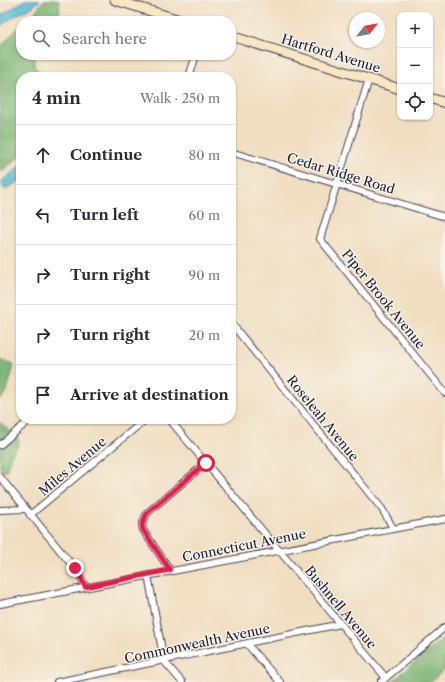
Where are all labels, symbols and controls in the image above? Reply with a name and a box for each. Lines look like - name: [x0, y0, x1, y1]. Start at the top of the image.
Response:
- north arrow: [349, 12, 385, 48]
- map controls: [397, 12, 433, 120]
- button: +: [397, 12, 433, 48]
- search box: [16, 16, 236, 60]
- icon: search: [30, 27, 52, 49]
- text: Search here: [62, 29, 147, 48]
- street label: Hartford Avenue: [280, 30, 382, 76]
- button: −: [397, 48, 433, 84]
- button: locate: [397, 84, 433, 120]
- text: 4 min: [32, 88, 81, 108]
- text: Walk · 250 m: [140, 90, 220, 106]
- icon: ahead: [32, 144, 54, 166]
- text: Continue: [70, 145, 142, 164]
- text: 80 m: [188, 147, 220, 163]
- street label: Cedar Ridge Road: [285, 149, 397, 197]
- icon: left: [32, 204, 54, 226]
- text: Turn left: [70, 205, 139, 224]
- text: 60 m: [189, 207, 220, 223]
- street label: Piper Brook Avenue: [339, 246, 429, 352]
- icon: right: [32, 264, 54, 286]
- text: Turn right: [70, 265, 150, 284]
- text: 90 m: [189, 267, 220, 283]
- icon: right: [32, 324, 54, 346]
- text: Turn right: [70, 325, 150, 344]
- text: 20 m: [189, 327, 220, 343]
- street label: Roseleah Avenue: [284, 372, 362, 464]
- icon: arrive: [32, 384, 54, 406]
- text: Arrive at destination: [70, 385, 229, 404]
- street label: Miles Avenue: [35, 433, 109, 499]
- route start: [197, 454, 215, 472]
- street label: Connecticut Avenue: [181, 525, 307, 565]
- route end: [66, 559, 84, 577]
- street label: Bushnell Avenue: [302, 562, 380, 652]
- street label: Commonwealth Avenue: [123, 620, 271, 666]

